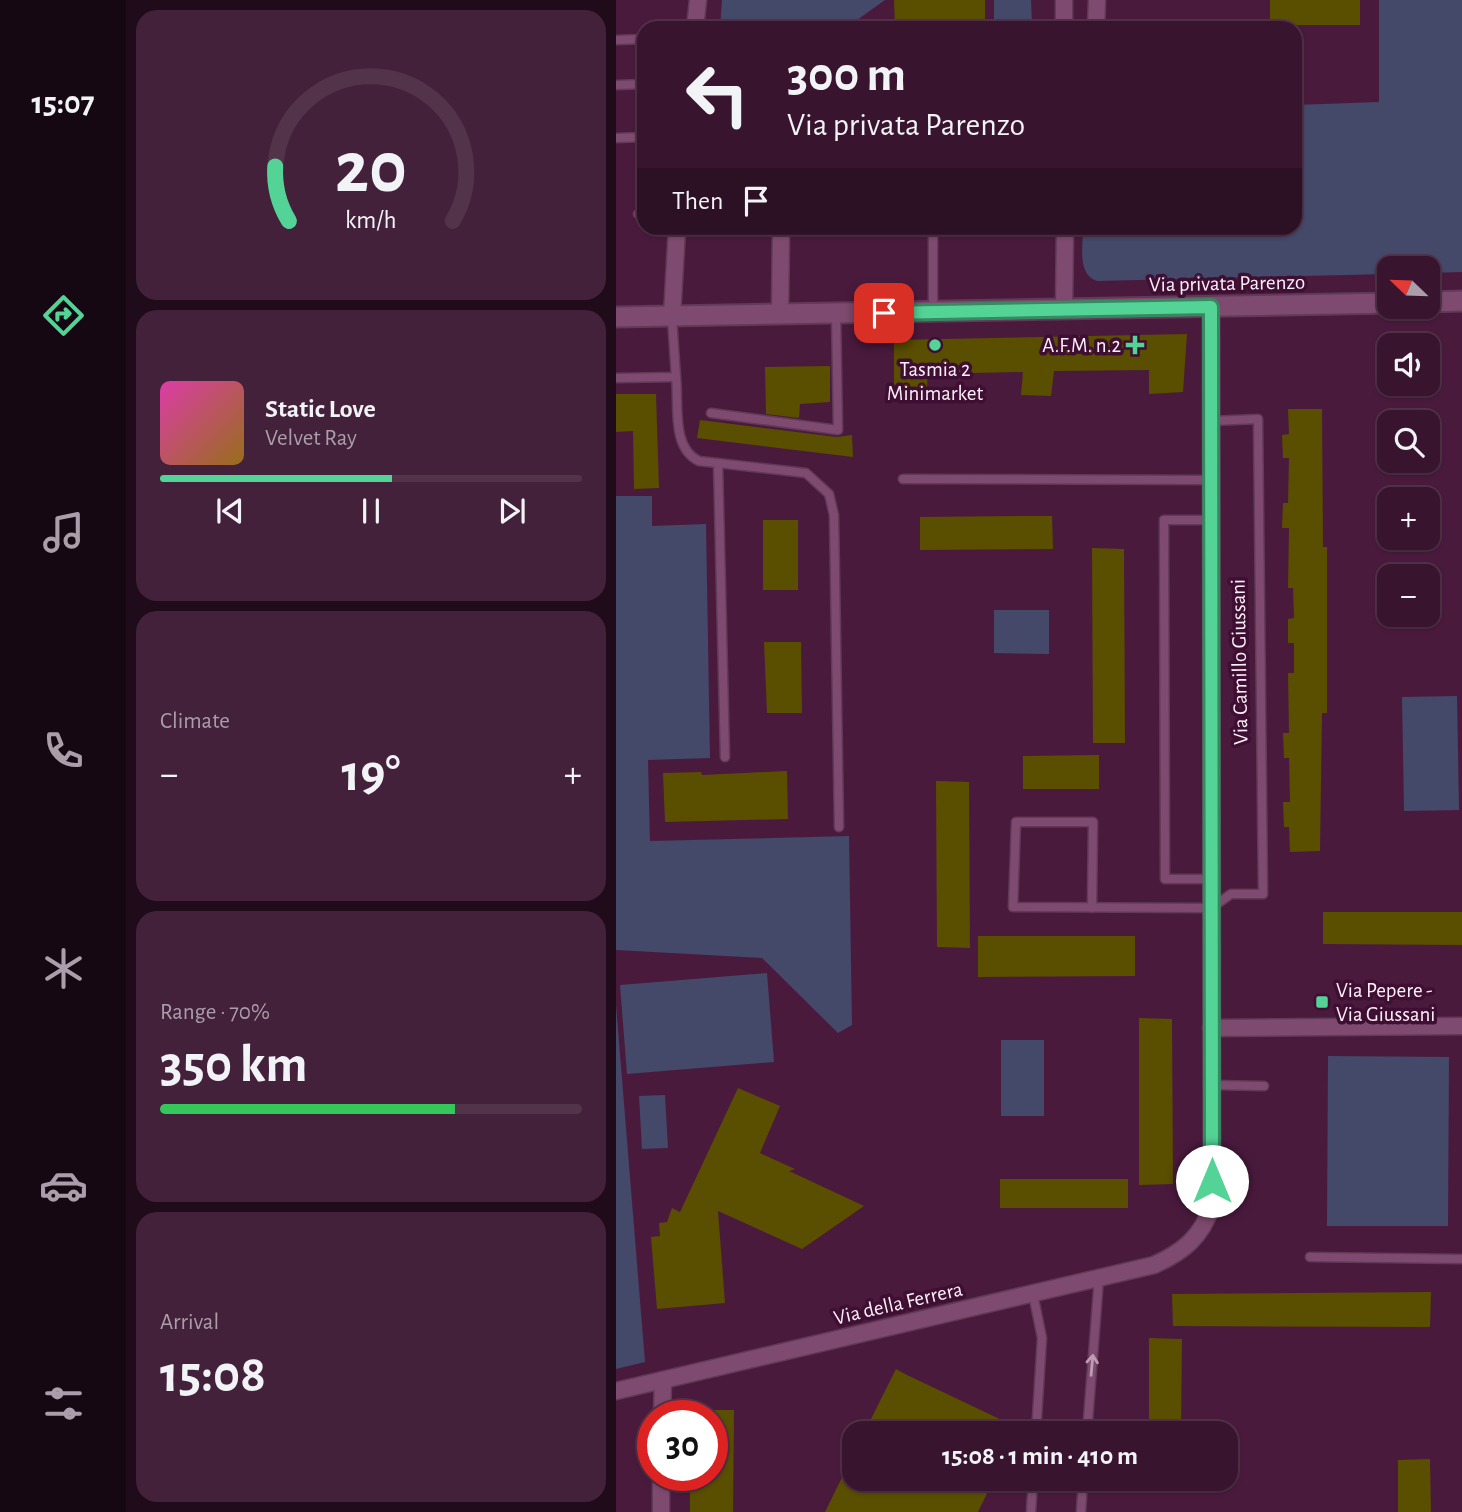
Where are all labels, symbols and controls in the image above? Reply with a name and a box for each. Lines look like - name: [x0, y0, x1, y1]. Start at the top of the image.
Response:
- icon: left: [672, 49, 763, 140]
- text: 300 m: [787, 51, 906, 100]
- text: 15:07: [31, 87, 95, 119]
- text: Via privata Parenzo: [787, 109, 1025, 141]
- text: 20: [335, 134, 407, 207]
- icon: arrive: [737, 182, 775, 220]
- text: Then: [672, 188, 723, 214]
- text: km/h: [345, 208, 397, 233]
- north arrow: [1377, 256, 1440, 318]
- map controls: [1377, 256, 1440, 627]
- street label: Via privata Parenzo: [1149, 272, 1305, 295]
- pin: [854, 283, 914, 343]
- icon: directions: [39, 291, 88, 340]
- icon: arrive: [865, 294, 903, 332]
- button: sound: [1377, 333, 1440, 396]
- place label: A.F.M. n.2: [1042, 335, 1121, 356]
- marker: Tasmia 2 Minimarket: [927, 337, 943, 353]
- marker: A.F.M. n.2: [1127, 337, 1143, 353]
- place label: Tasmia 2 Minimarket: [887, 359, 983, 404]
- text: Static Love: [265, 396, 376, 422]
- button: search: [1377, 410, 1440, 473]
- text: Velvet Ray: [265, 427, 357, 450]
- button: +: [1377, 487, 1440, 550]
- icon: previous: [211, 492, 249, 530]
- icon: pause: [352, 492, 390, 530]
- icon: next: [493, 492, 531, 530]
- icon: music: [39, 508, 88, 557]
- button: −: [1377, 564, 1440, 627]
- street label: Via Camillo Giussani: [1228, 579, 1251, 745]
- text: Climate: [160, 710, 230, 733]
- icon: phone: [39, 726, 88, 775]
- text: 19°: [341, 748, 401, 800]
- text: −: [160, 756, 178, 794]
- text: +: [564, 756, 582, 794]
- icon: climate: [39, 944, 88, 993]
- place label: Via Pepere - Via Giussani: [1336, 980, 1435, 1025]
- marker: Via Pepere - Via Giussani: [1314, 994, 1330, 1010]
- text: Range · 70%: [160, 1001, 270, 1024]
- text: 350 km: [160, 1039, 308, 1091]
- position arrow: [1175, 1144, 1249, 1218]
- icon: car: [39, 1161, 88, 1210]
- street label: Via della Ferrera: [832, 1278, 965, 1329]
- text: Arrival: [160, 1311, 219, 1334]
- text: 15:08: [160, 1349, 266, 1401]
- one-way arrow: [1086, 1354, 1099, 1377]
- icon: filters: [39, 1379, 88, 1428]
- speed limit sign: 30: [637, 1400, 728, 1491]
- text: 15:08 · 1 min · 410 m: [942, 1443, 1138, 1469]

